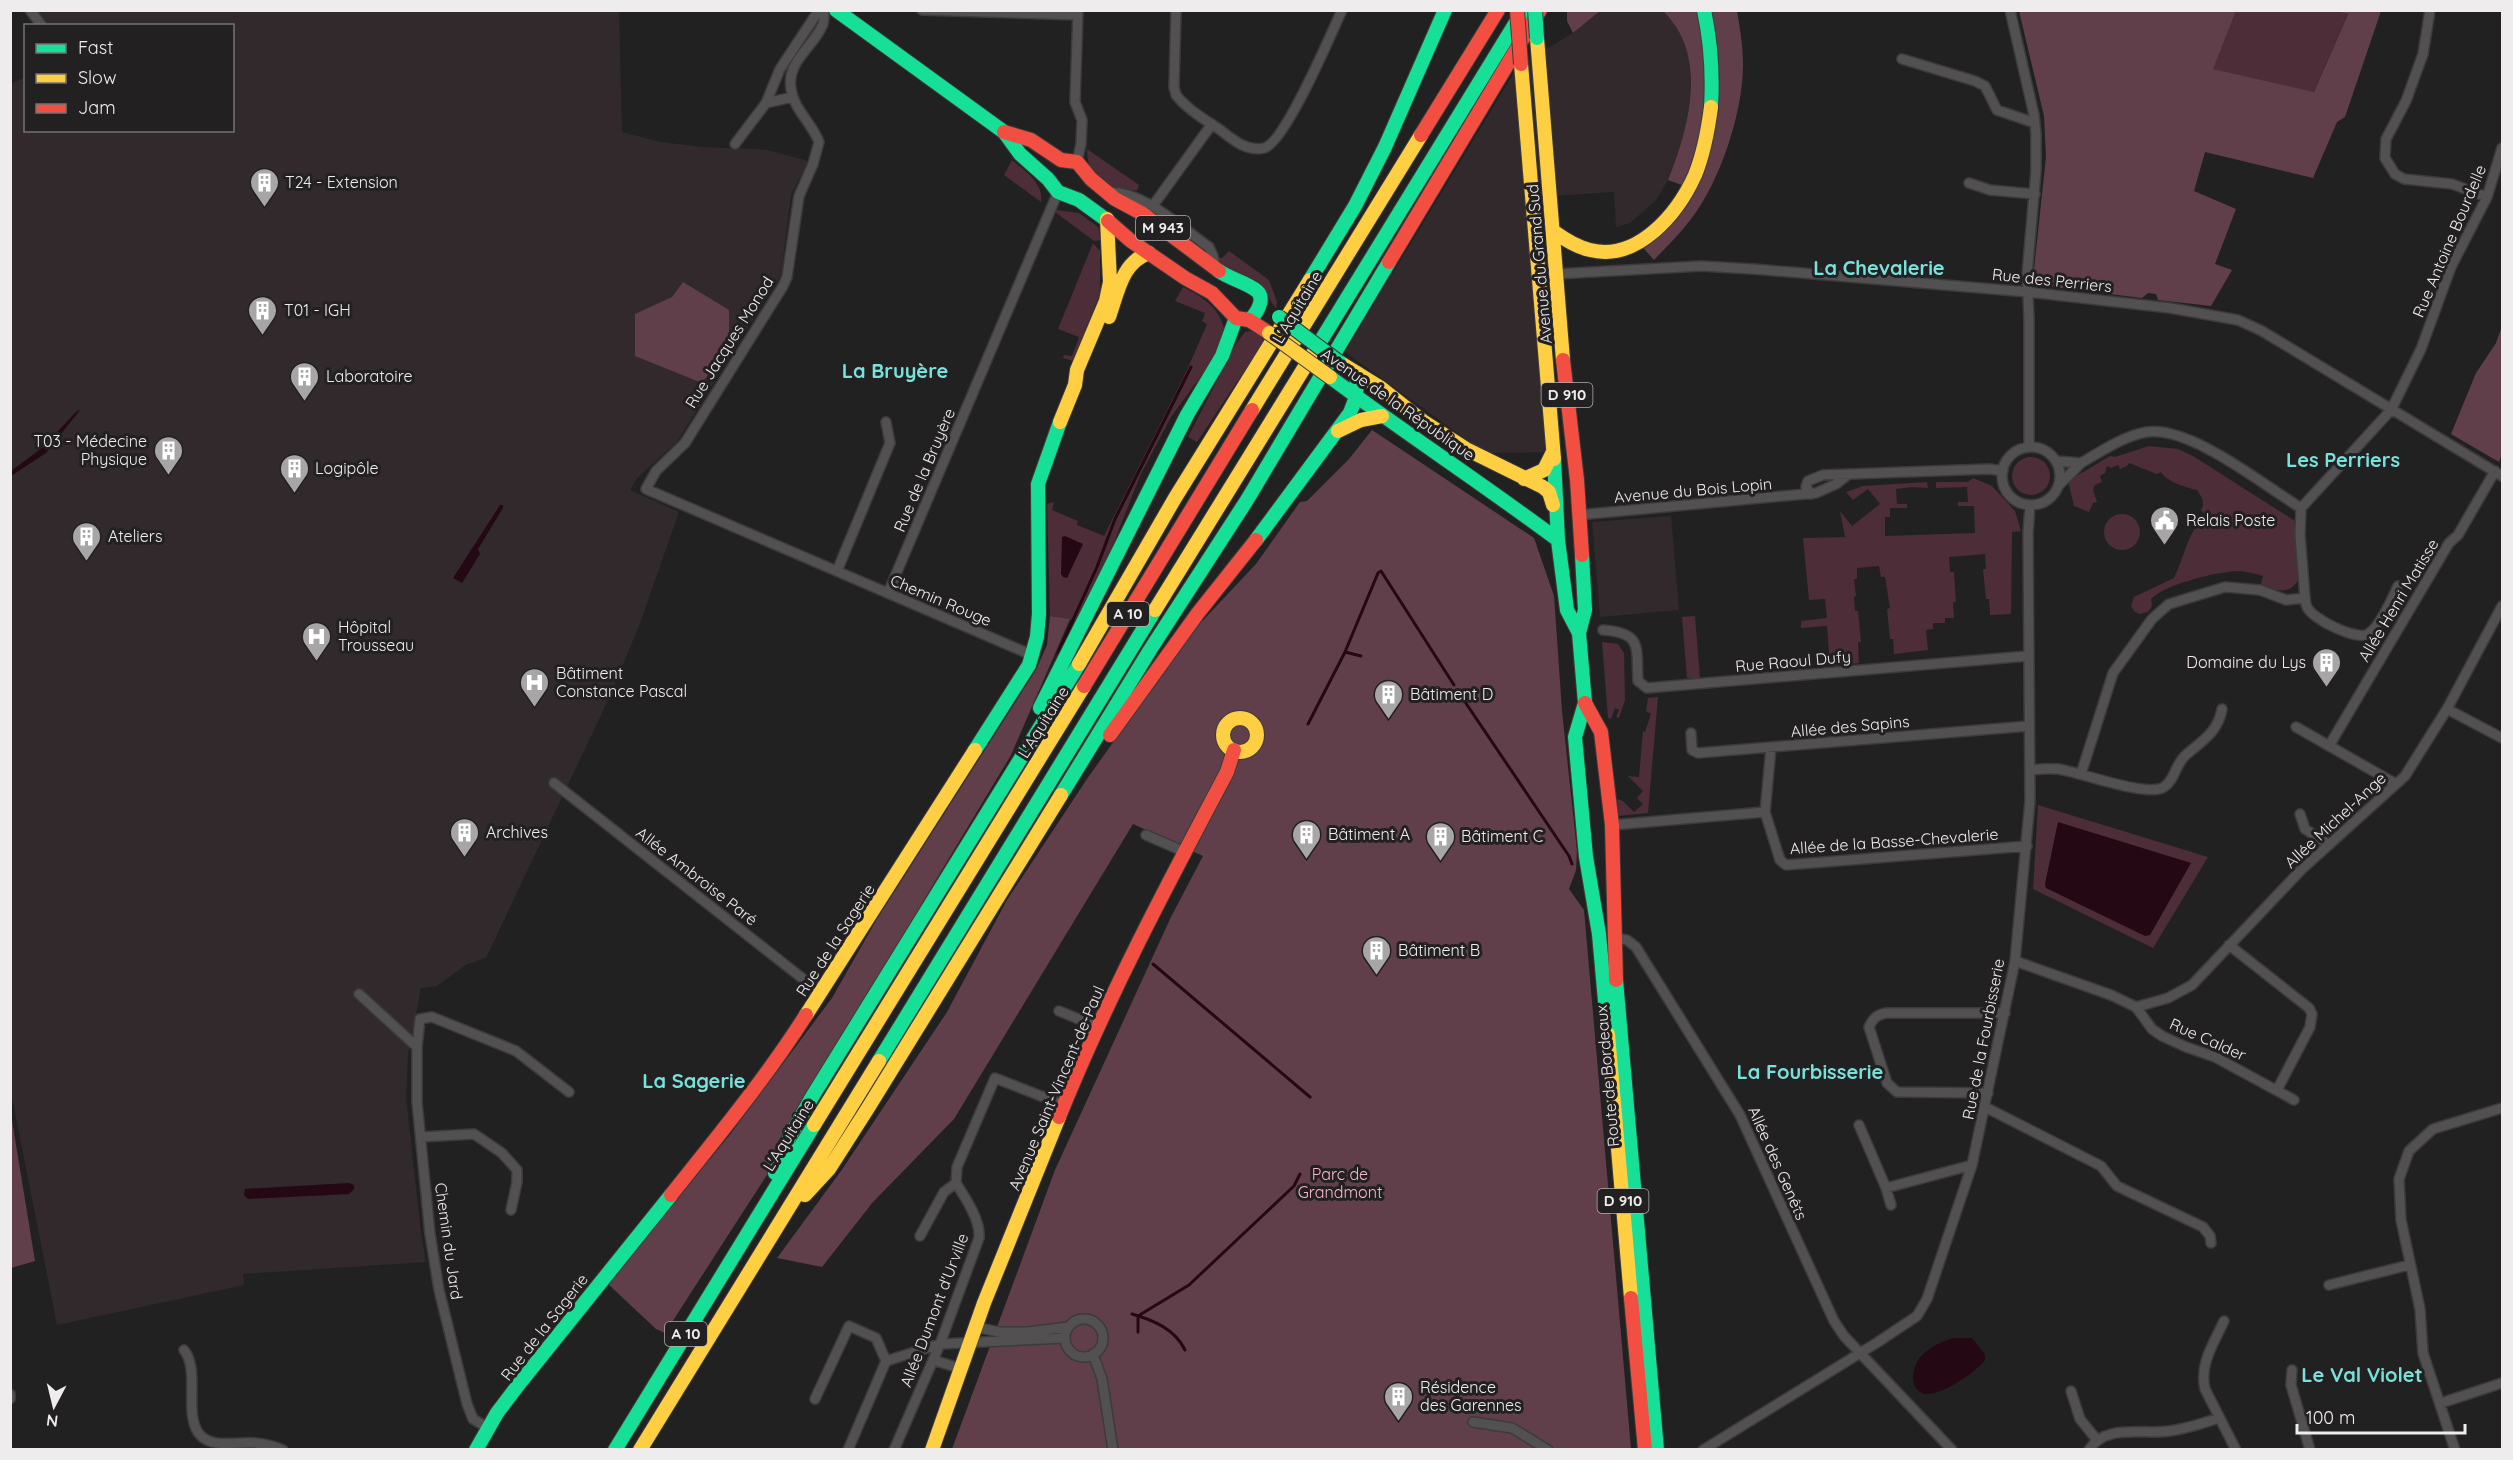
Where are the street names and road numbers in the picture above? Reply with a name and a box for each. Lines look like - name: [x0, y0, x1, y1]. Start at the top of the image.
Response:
- street label: Rue Antoine Bourdelle: [2408, 162, 2490, 320]
- street label: Avenue du Grand Sud: [1522, 183, 1556, 345]
- road number: M 943: [1136, 216, 1190, 240]
- street label: Rue des Perriers: [1991, 264, 2113, 296]
- street label: L'Aquitaine: [1268, 267, 1326, 347]
- street label: Rue Jacques Monod: [680, 272, 778, 412]
- street label: Avenue de la République: [1317, 343, 1479, 465]
- road number: D 910: [1542, 383, 1592, 407]
- street label: Rue de la Bruyère: [889, 405, 959, 535]
- street label: Avenue du Bois Lopin: [1613, 473, 1773, 507]
- street label: Allée Henri Matisse: [2353, 535, 2443, 665]
- street label: Chemin Rouge: [887, 570, 995, 630]
- road number: A 10: [1107, 602, 1149, 626]
- street label: Rue Raoul Dufy: [1734, 646, 1852, 676]
- street label: L'Aquitaine: [1013, 682, 1073, 762]
- street label: Allée des Sapins: [1790, 711, 1910, 741]
- street label: Allée Michel-Ange: [2280, 768, 2390, 872]
- street label: Allée Ambroise Paré: [632, 822, 762, 930]
- street label: Allée de la Basse-Chevalerie: [1789, 824, 1999, 858]
- street label: Rue de la Sagerie: [791, 880, 879, 1000]
- street label: Rue de la Fourbisserie: [1958, 957, 2008, 1121]
- street label: Avenue Saint-Vincent-de-Paul: [1004, 983, 1108, 1193]
- street label: Route de Bordeaux: [1591, 1004, 1623, 1148]
- street label: Rue Calder: [2167, 1013, 2249, 1065]
- street label: L'Aquitaine: [758, 1095, 818, 1175]
- street label: Allée des Genêts: [1744, 1103, 1812, 1223]
- street label: Chemin du Jard: [431, 1181, 467, 1301]
- road number: D 910: [1598, 1189, 1648, 1213]
- street label: Allée Dumont d'Urville: [895, 1230, 973, 1390]
- street label: Rue de la Sagerie: [496, 1270, 592, 1384]
- road number: A 10: [665, 1322, 707, 1346]

